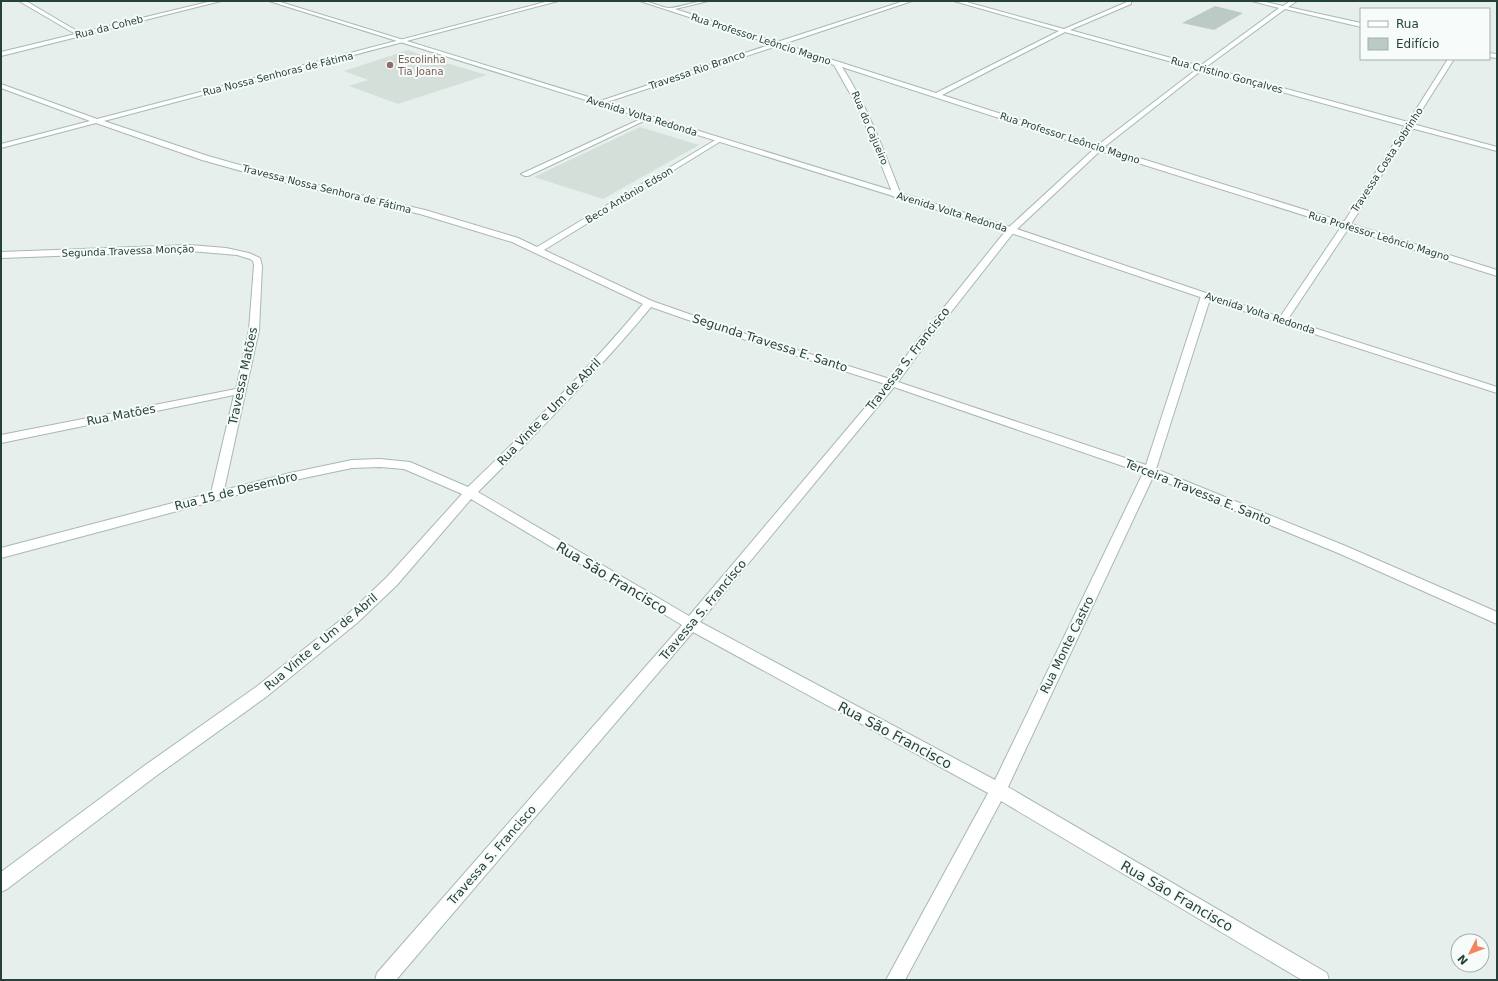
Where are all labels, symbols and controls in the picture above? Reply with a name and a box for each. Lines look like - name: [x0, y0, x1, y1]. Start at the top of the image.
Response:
- legend: [1360, 8, 1490, 60]
- street label: Rua Professor Leôncio Magno: [690, 11, 832, 67]
- street label: Rua da Coheb: [74, 13, 144, 41]
- text: Rua: [1396, 17, 1419, 31]
- text: Edifício: [1396, 37, 1439, 51]
- street label: Travessa Rio Branco: [647, 48, 746, 92]
- street label: Rua Nossa Senhoras de Fátima: [202, 50, 354, 98]
- place label: Escolinha Tia Joana: [397, 54, 446, 77]
- street label: Rua Cristino Gonçalves: [1170, 55, 1284, 95]
- marker: Escolinha Tia Joana: [385, 60, 395, 70]
- street label: Rua do Cajueiro: [850, 90, 890, 166]
- street label: Avenida Volta Redonda: [585, 94, 699, 138]
- street label: Travessa Costa Sobrinho: [1348, 106, 1425, 215]
- street label: Rua Professor Leôncio Magno: [999, 110, 1141, 166]
- street label: Travessa Nossa Senhora de Fátima: [240, 162, 413, 215]
- street label: Beco Antônio Edson: [583, 165, 675, 225]
- street label: Avenida Volta Redonda: [895, 190, 1009, 234]
- street label: Rua Professor Leôncio Magno: [1307, 209, 1451, 263]
- street label: Segunda Travessa Monção: [62, 243, 194, 259]
- street label: Avenida Volta Redonda: [1204, 290, 1316, 336]
- street label: Travessa S. Francisco: [863, 305, 953, 414]
- street label: Segunda Travessa E. Santo: [691, 311, 849, 375]
- street label: Travessa Matões: [226, 326, 260, 427]
- street label: Rua Vinte e Um de Abril: [494, 356, 604, 468]
- street label: Rua Matões: [85, 401, 157, 429]
- street label: Terceira Travessa E. Santo: [1122, 456, 1273, 528]
- street label: Rua 15 de Desembro: [173, 469, 299, 513]
- street label: Rua São Francisco: [554, 538, 670, 618]
- street label: Travessa S. Francisco: [656, 557, 749, 664]
- street label: Rua Vinte e Um de Abril: [262, 591, 380, 693]
- street label: Rua Monte Castro: [1037, 594, 1097, 696]
- street label: Rua São Francisco: [835, 698, 955, 772]
- street label: Travessa S. Francisco: [444, 802, 539, 908]
- street label: Rua São Francisco: [1118, 857, 1236, 935]
- north arrow: [1450, 933, 1490, 973]
- text: N: [1455, 952, 1471, 967]

